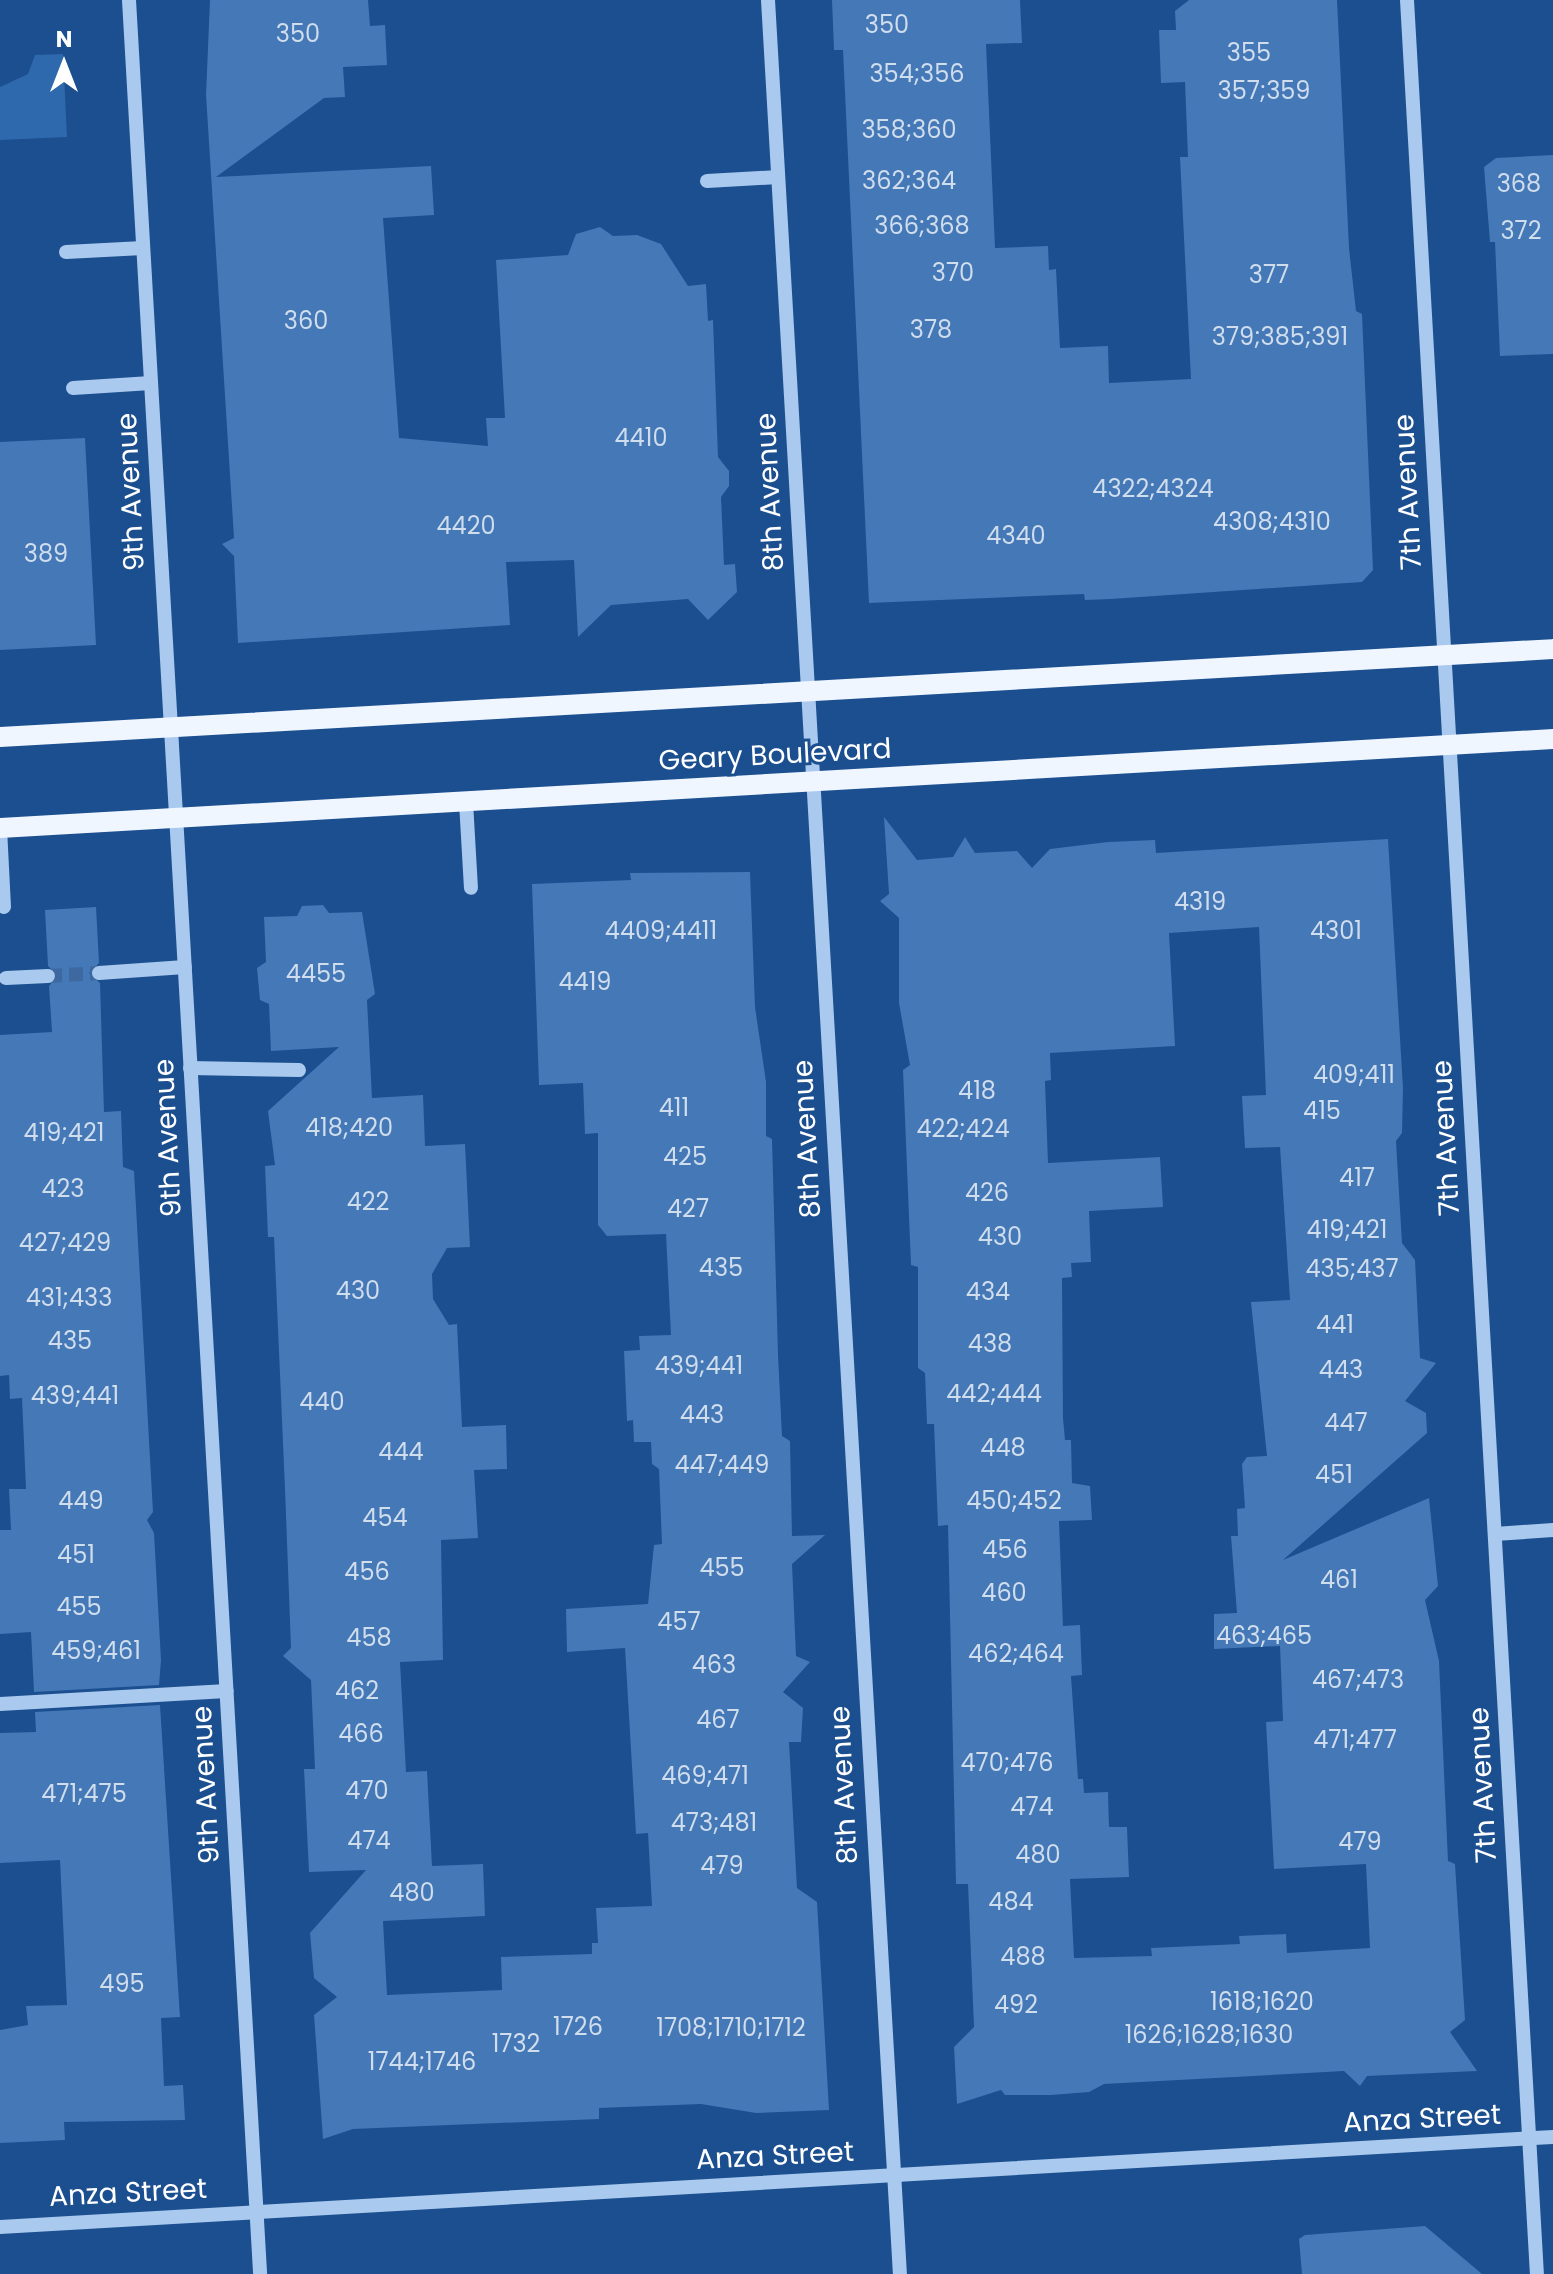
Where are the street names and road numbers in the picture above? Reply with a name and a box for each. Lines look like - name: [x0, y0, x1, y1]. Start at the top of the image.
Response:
- street label: 9th Avenue: [110, 412, 152, 572]
- street label: 8th Avenue: [749, 412, 791, 572]
- street label: 7th Avenue: [1387, 413, 1429, 571]
- street label: Geary Boulevard: [658, 732, 892, 778]
- street label: 9th Avenue: [147, 1058, 189, 1218]
- street label: 8th Avenue: [786, 1059, 828, 1219]
- street label: 7th Avenue: [1425, 1059, 1467, 1217]
- street label: 9th Avenue: [185, 1705, 227, 1865]
- street label: 8th Avenue: [823, 1705, 865, 1865]
- street label: 7th Avenue: [1462, 1706, 1504, 1864]
- street label: Anza Street: [1342, 2098, 1502, 2140]
- street label: Anza Street: [695, 2135, 855, 2177]
- street label: Anza Street: [48, 2172, 208, 2214]

